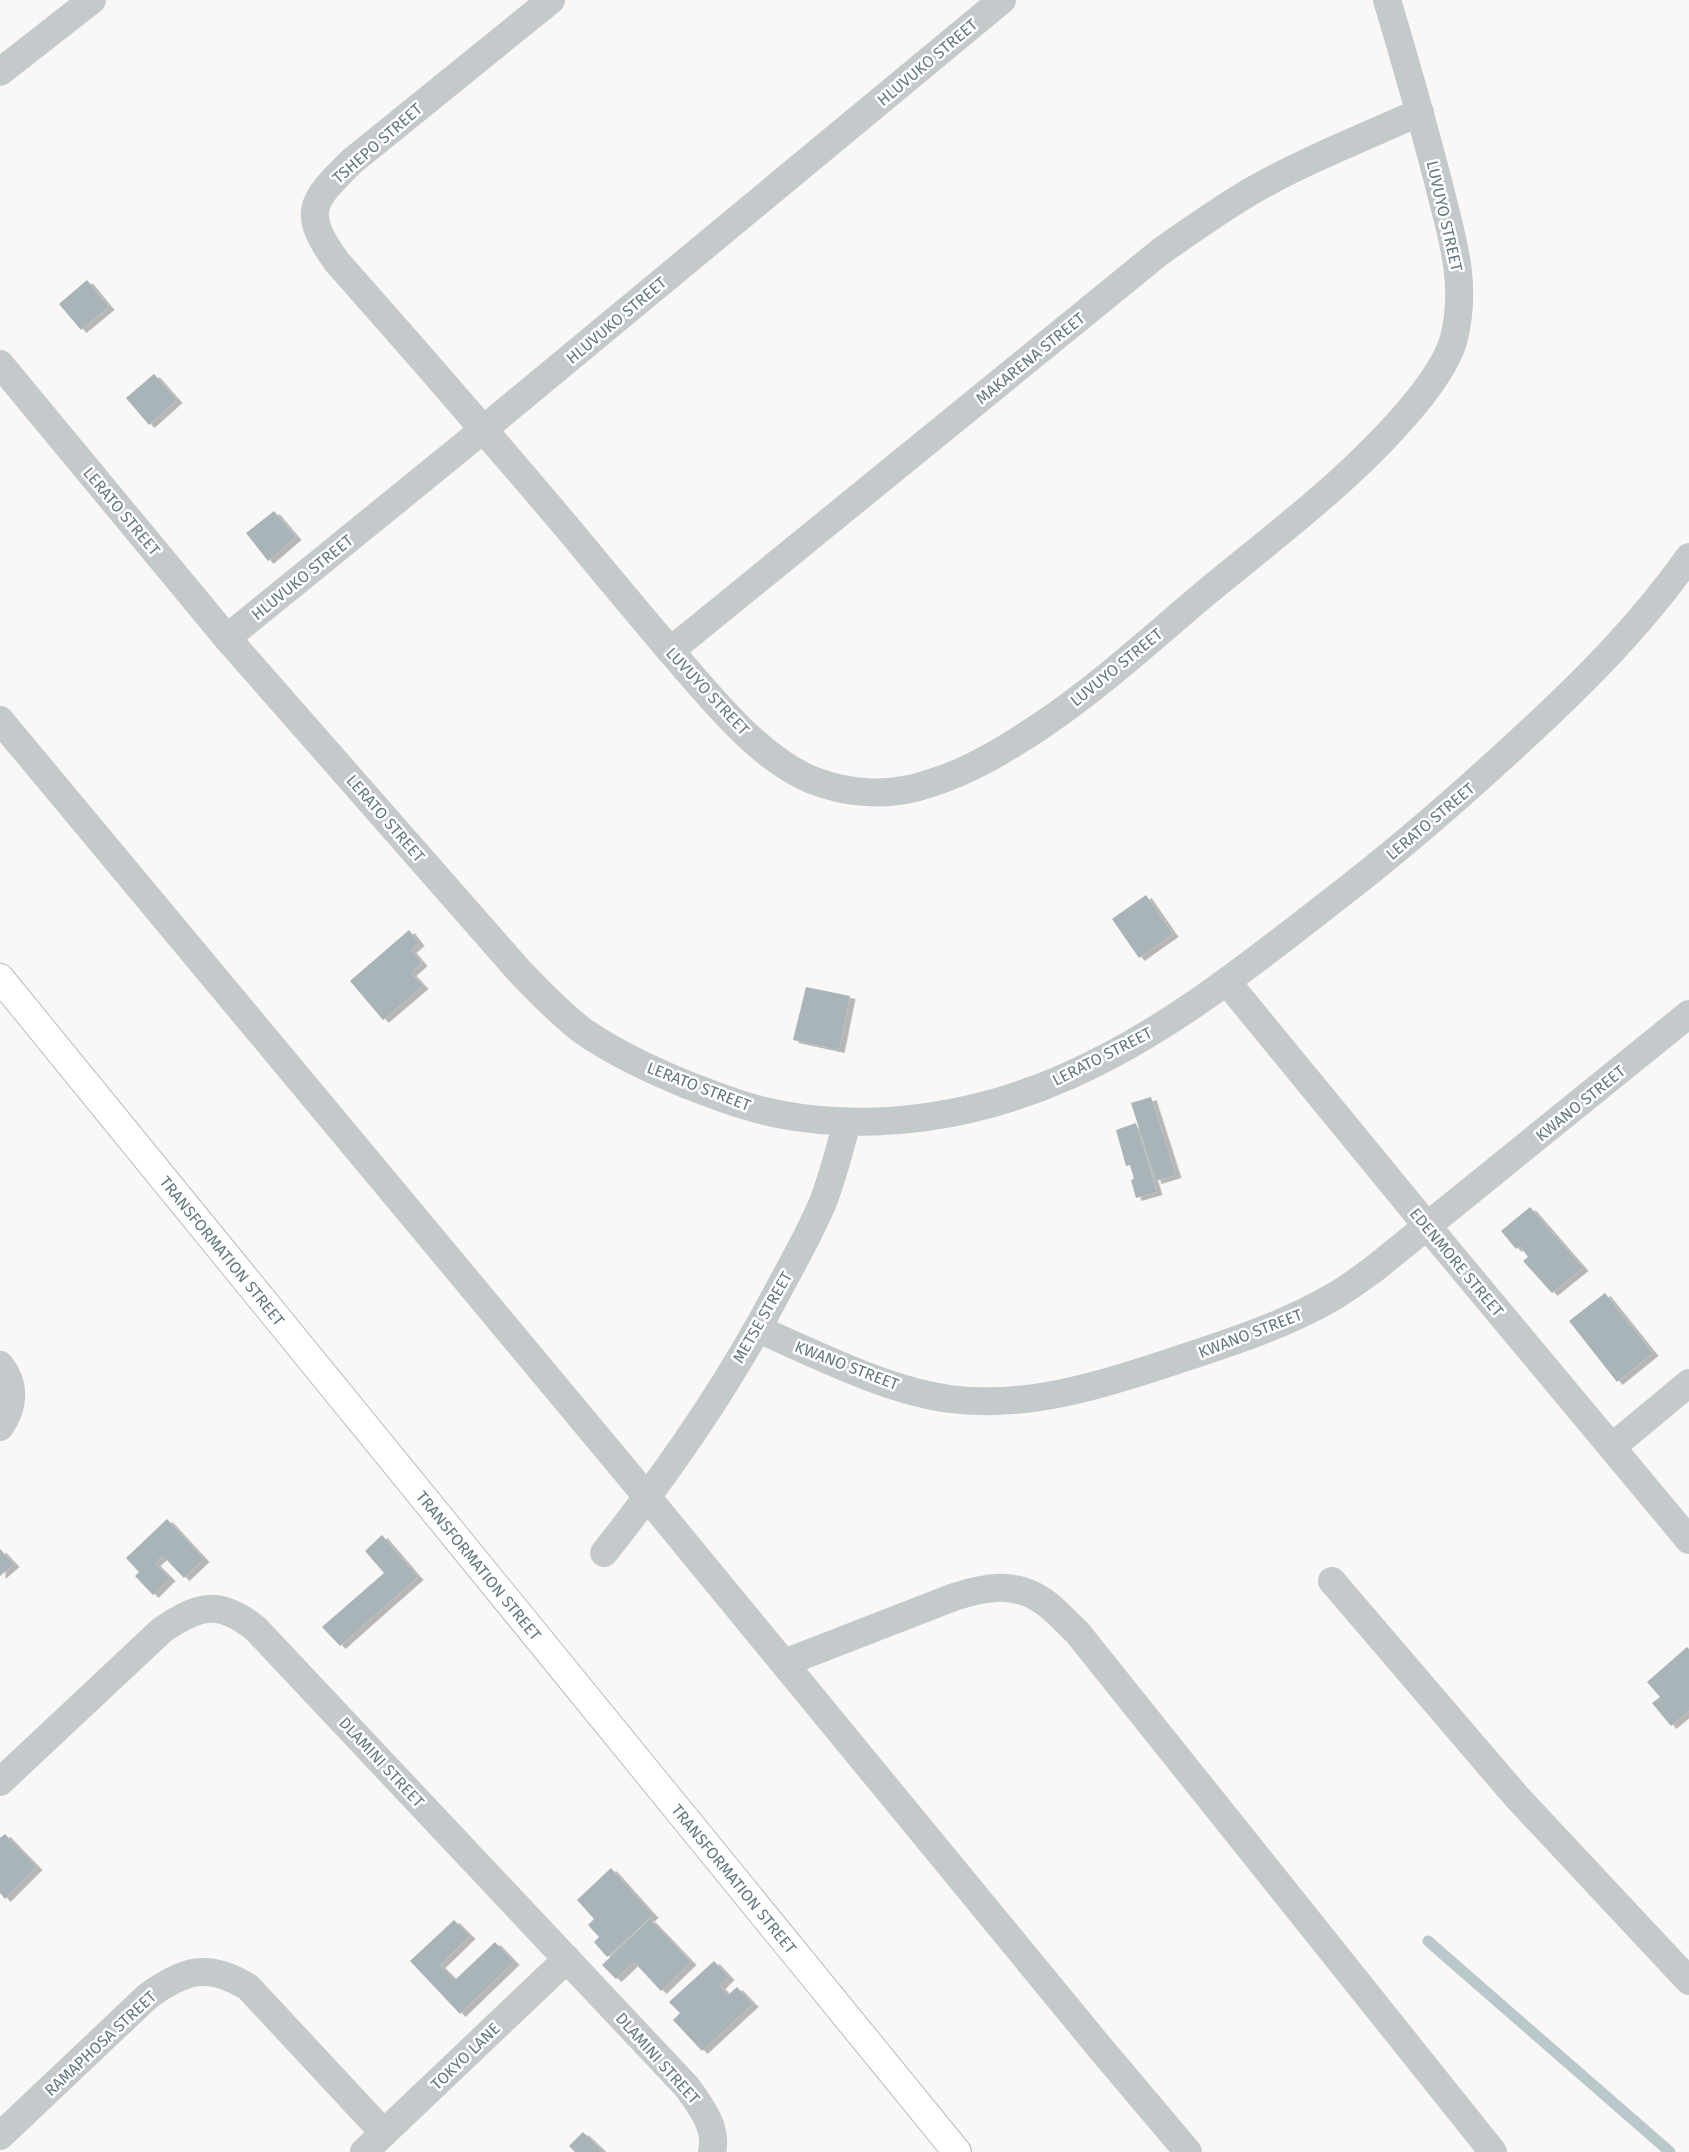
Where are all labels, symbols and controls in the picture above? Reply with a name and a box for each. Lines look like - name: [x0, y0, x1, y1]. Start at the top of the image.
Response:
- street label: HLUVUKO STREET: [873, 15, 982, 110]
- street label: TSHEPO STREET: [329, 99, 427, 187]
- street label: LUVUYO STREET: [1423, 159, 1467, 274]
- street label: HLUVUKO STREET: [562, 273, 671, 368]
- street label: MAKARENA STREET: [972, 308, 1089, 408]
- street label: LERATO STREET: [79, 463, 164, 560]
- street label: HLUVUKO STREET: [248, 530, 357, 624]
- street label: LUVUYO STREET: [1066, 624, 1167, 710]
- street label: LUVUYO STREET: [662, 644, 754, 740]
- street label: LERATO STREET: [343, 771, 429, 866]
- street label: LERATO STREET: [1382, 779, 1479, 864]
- street label: LERATO STREET: [1049, 1023, 1156, 1090]
- street label: LERATO STREET: [644, 1058, 754, 1115]
- street label: KWANO STREET: [1532, 1061, 1630, 1145]
- street label: TRANSFORMATION STREET: [156, 1173, 289, 1330]
- street label: EDENMORE STREET: [1406, 1204, 1508, 1321]
- street label: METSE STREET: [729, 1268, 797, 1366]
- street label: KWANO STREET: [1196, 1305, 1305, 1362]
- street label: KWANO STREET: [792, 1337, 902, 1394]
- street label: TRANSFORMATION STREET: [412, 1487, 545, 1645]
- street label: DLAMINI STREET: [335, 1713, 429, 1812]
- street label: TRANSFORMATION STREET: [667, 1800, 801, 1958]
- street label: RAMAPHOSA STREET: [41, 1986, 161, 2100]
- street label: DLAMINI STREET: [612, 2009, 704, 2108]
- street label: TOKYO LANE: [427, 2019, 504, 2094]

